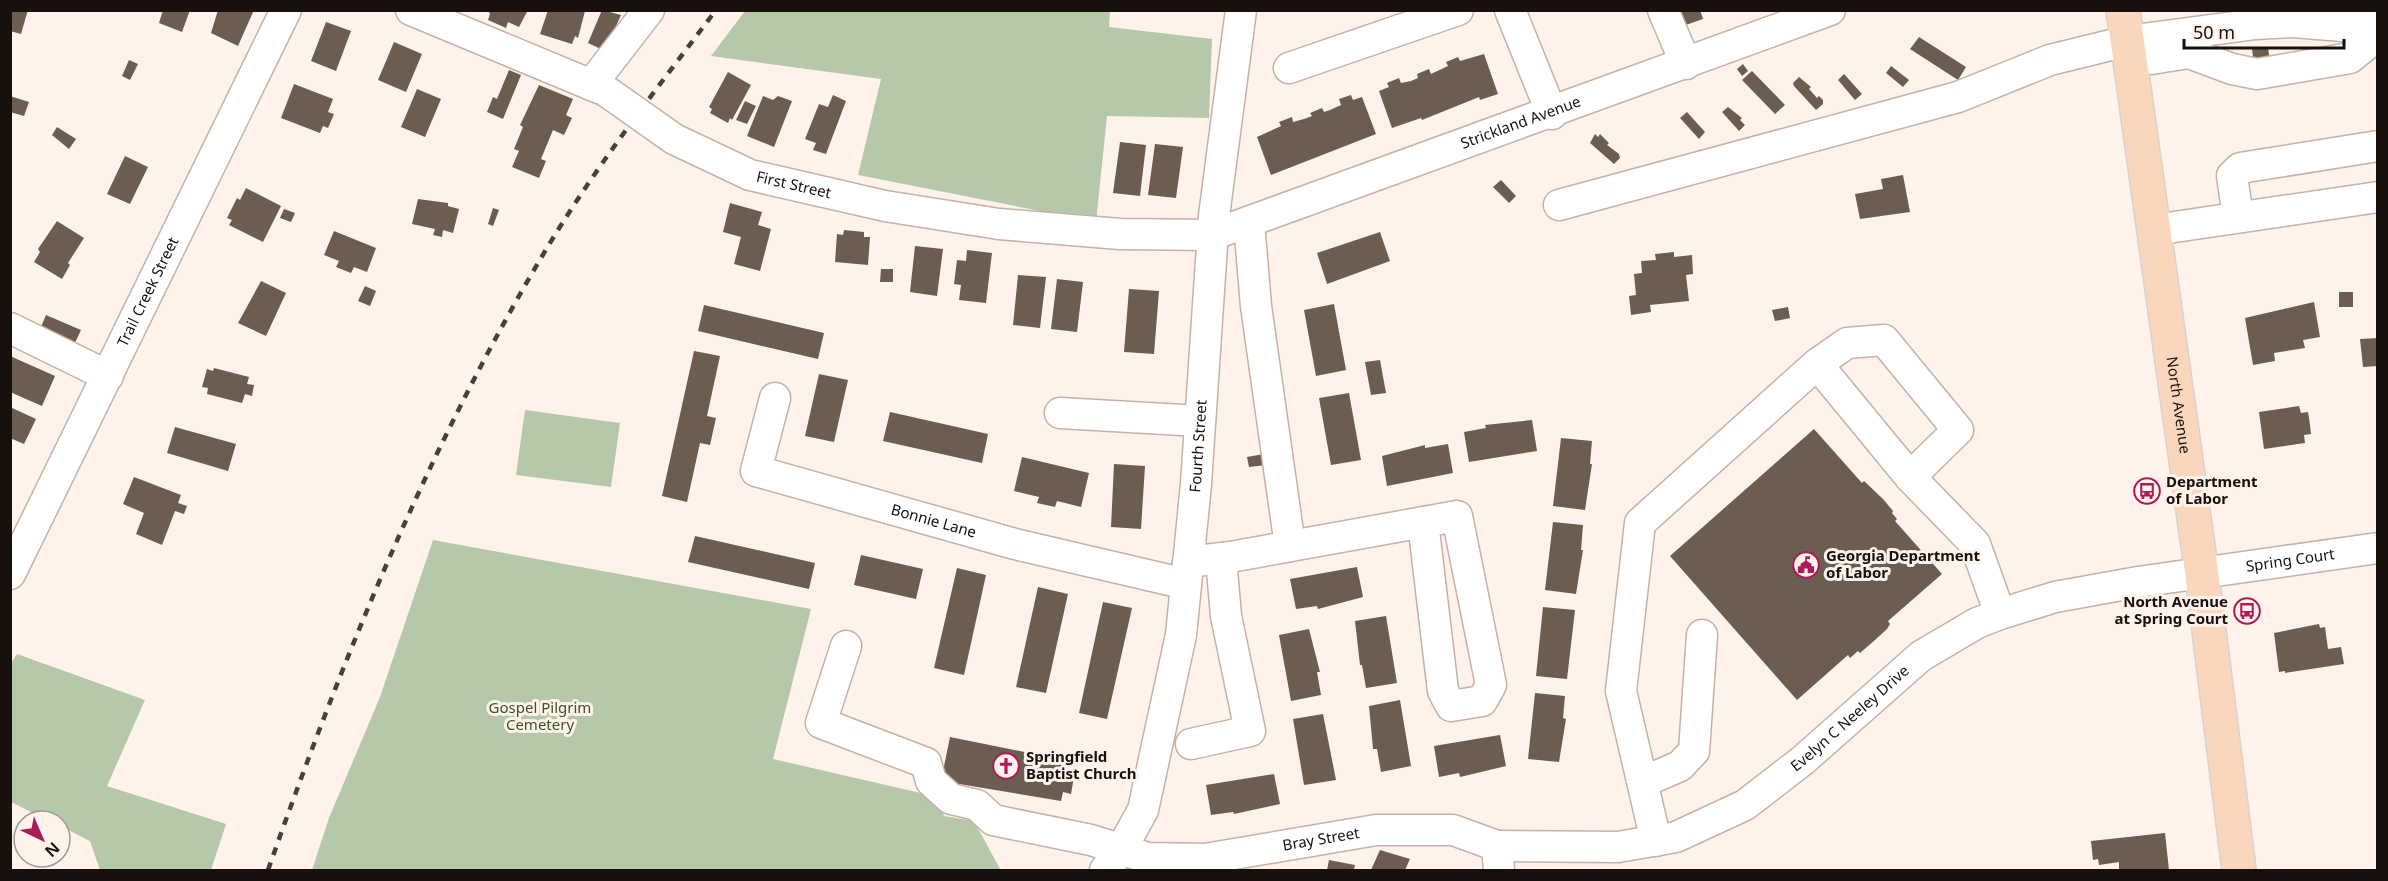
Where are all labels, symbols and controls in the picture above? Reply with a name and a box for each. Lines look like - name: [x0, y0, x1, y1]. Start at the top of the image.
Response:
- scale bar: [2184, 12, 2344, 50]
- text: 50 m: [2193, 20, 2235, 44]
- street label: Strickland Avenue: [1458, 91, 1583, 153]
- street label: First Street: [755, 166, 834, 202]
- street label: Trail Creek Street: [112, 233, 183, 350]
- street label: North Avenue: [2163, 355, 2196, 455]
- street label: Fourth Street: [1184, 398, 1211, 493]
- place label: Department of Labor: [2166, 471, 2258, 508]
- bus stop icon: Department of Labor: [2132, 476, 2162, 506]
- street label: Bonnie Lane: [889, 499, 979, 542]
- street label: Spring Court: [2244, 543, 2336, 576]
- place label: Georgia Department of Labor: [1826, 545, 1981, 582]
- public building icon: Georgia Department of Labor: [1791, 550, 1821, 580]
- place label: North Avenue at Spring Court: [2115, 591, 2228, 628]
- bus stop icon: North Avenue at Spring Court: [2232, 596, 2262, 626]
- street label: Evelyn C Neeley Drive: [1786, 660, 1913, 775]
- park label: Gospel Pilgrim Cemetery: [489, 697, 591, 734]
- place label: Springfield Baptist Church: [1026, 746, 1136, 783]
- church icon: Springfield Baptist Church: [991, 751, 1021, 781]
- north arrow: [12, 809, 72, 869]
- street label: Bray Street: [1281, 822, 1361, 855]
- text: N: [40, 837, 65, 862]

